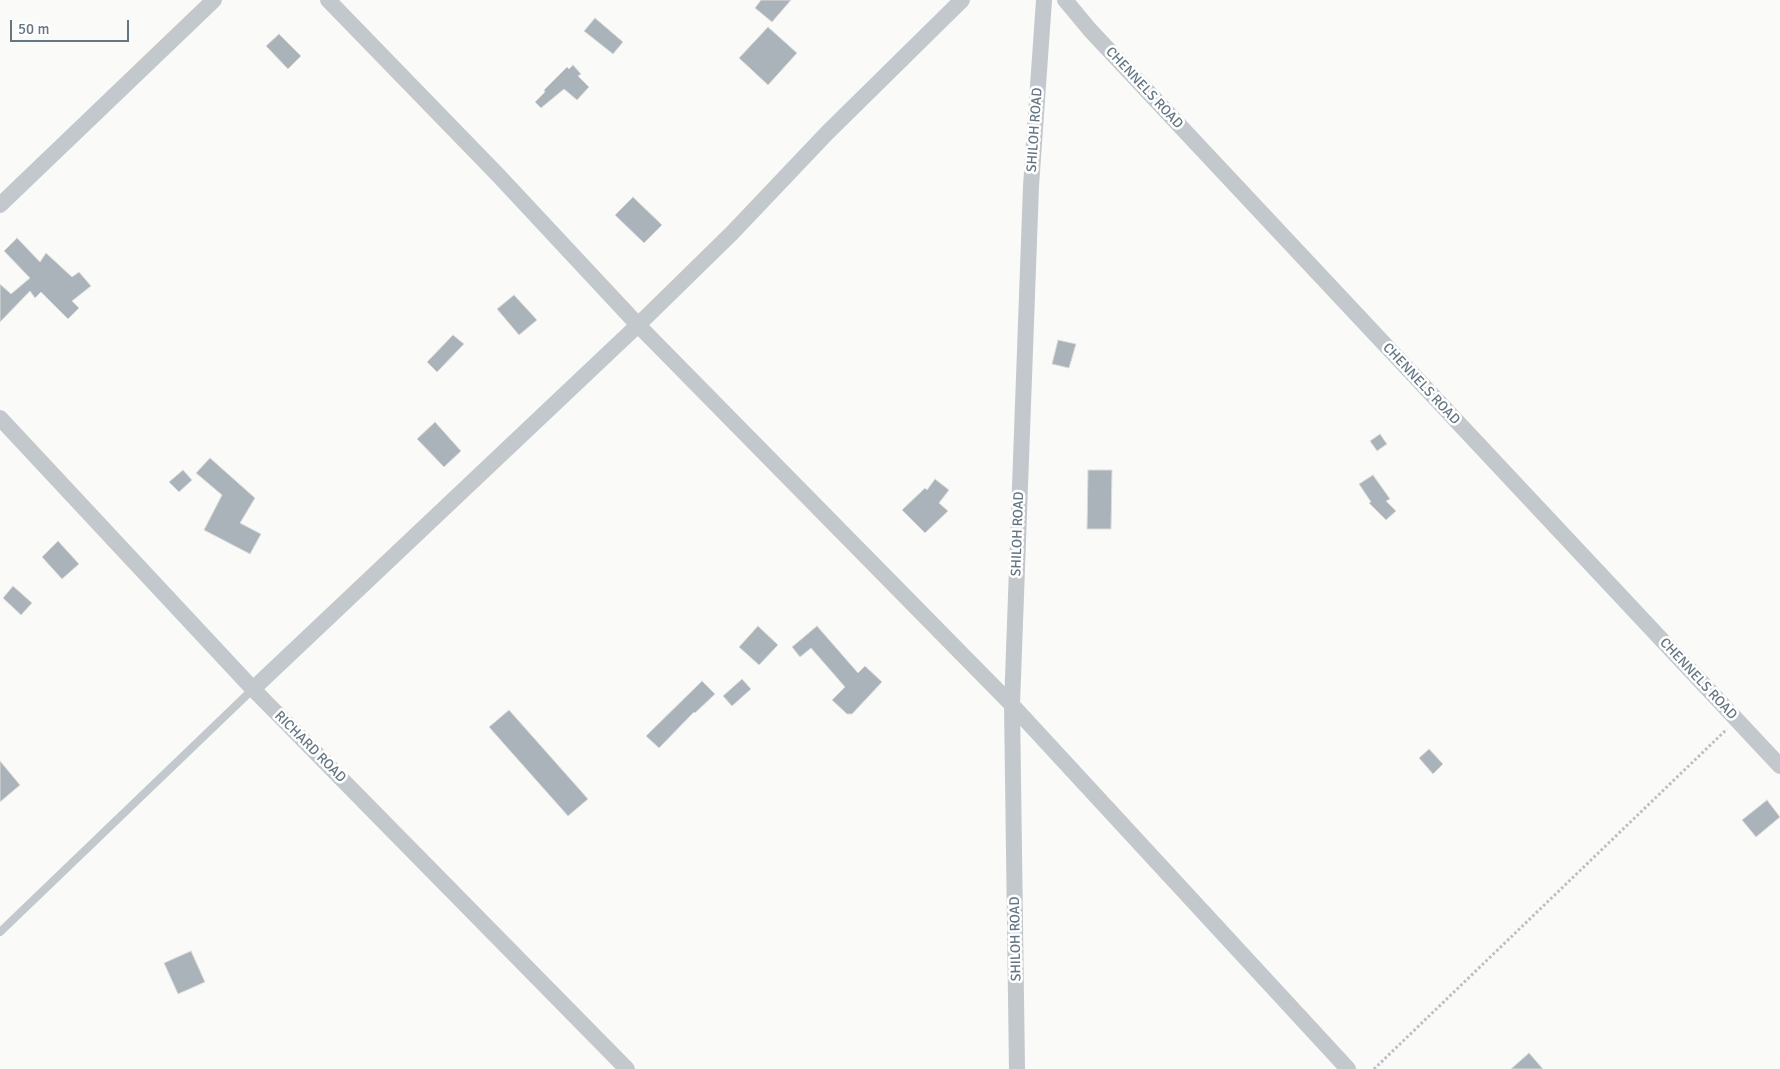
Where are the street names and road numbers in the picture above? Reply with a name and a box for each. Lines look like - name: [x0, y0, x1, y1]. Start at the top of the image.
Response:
- street label: CHENNELS ROAD: [1102, 44, 1186, 132]
- street label: SHILOH ROAD: [1024, 87, 1046, 173]
- street label: CHENNELS ROAD: [1379, 340, 1463, 428]
- street label: SHILOH ROAD: [1008, 491, 1028, 577]
- street label: CHENNELS ROAD: [1656, 635, 1740, 723]
- street label: RICHARD ROAD: [271, 708, 349, 786]
- street label: SHILOH ROAD: [1007, 896, 1025, 982]

